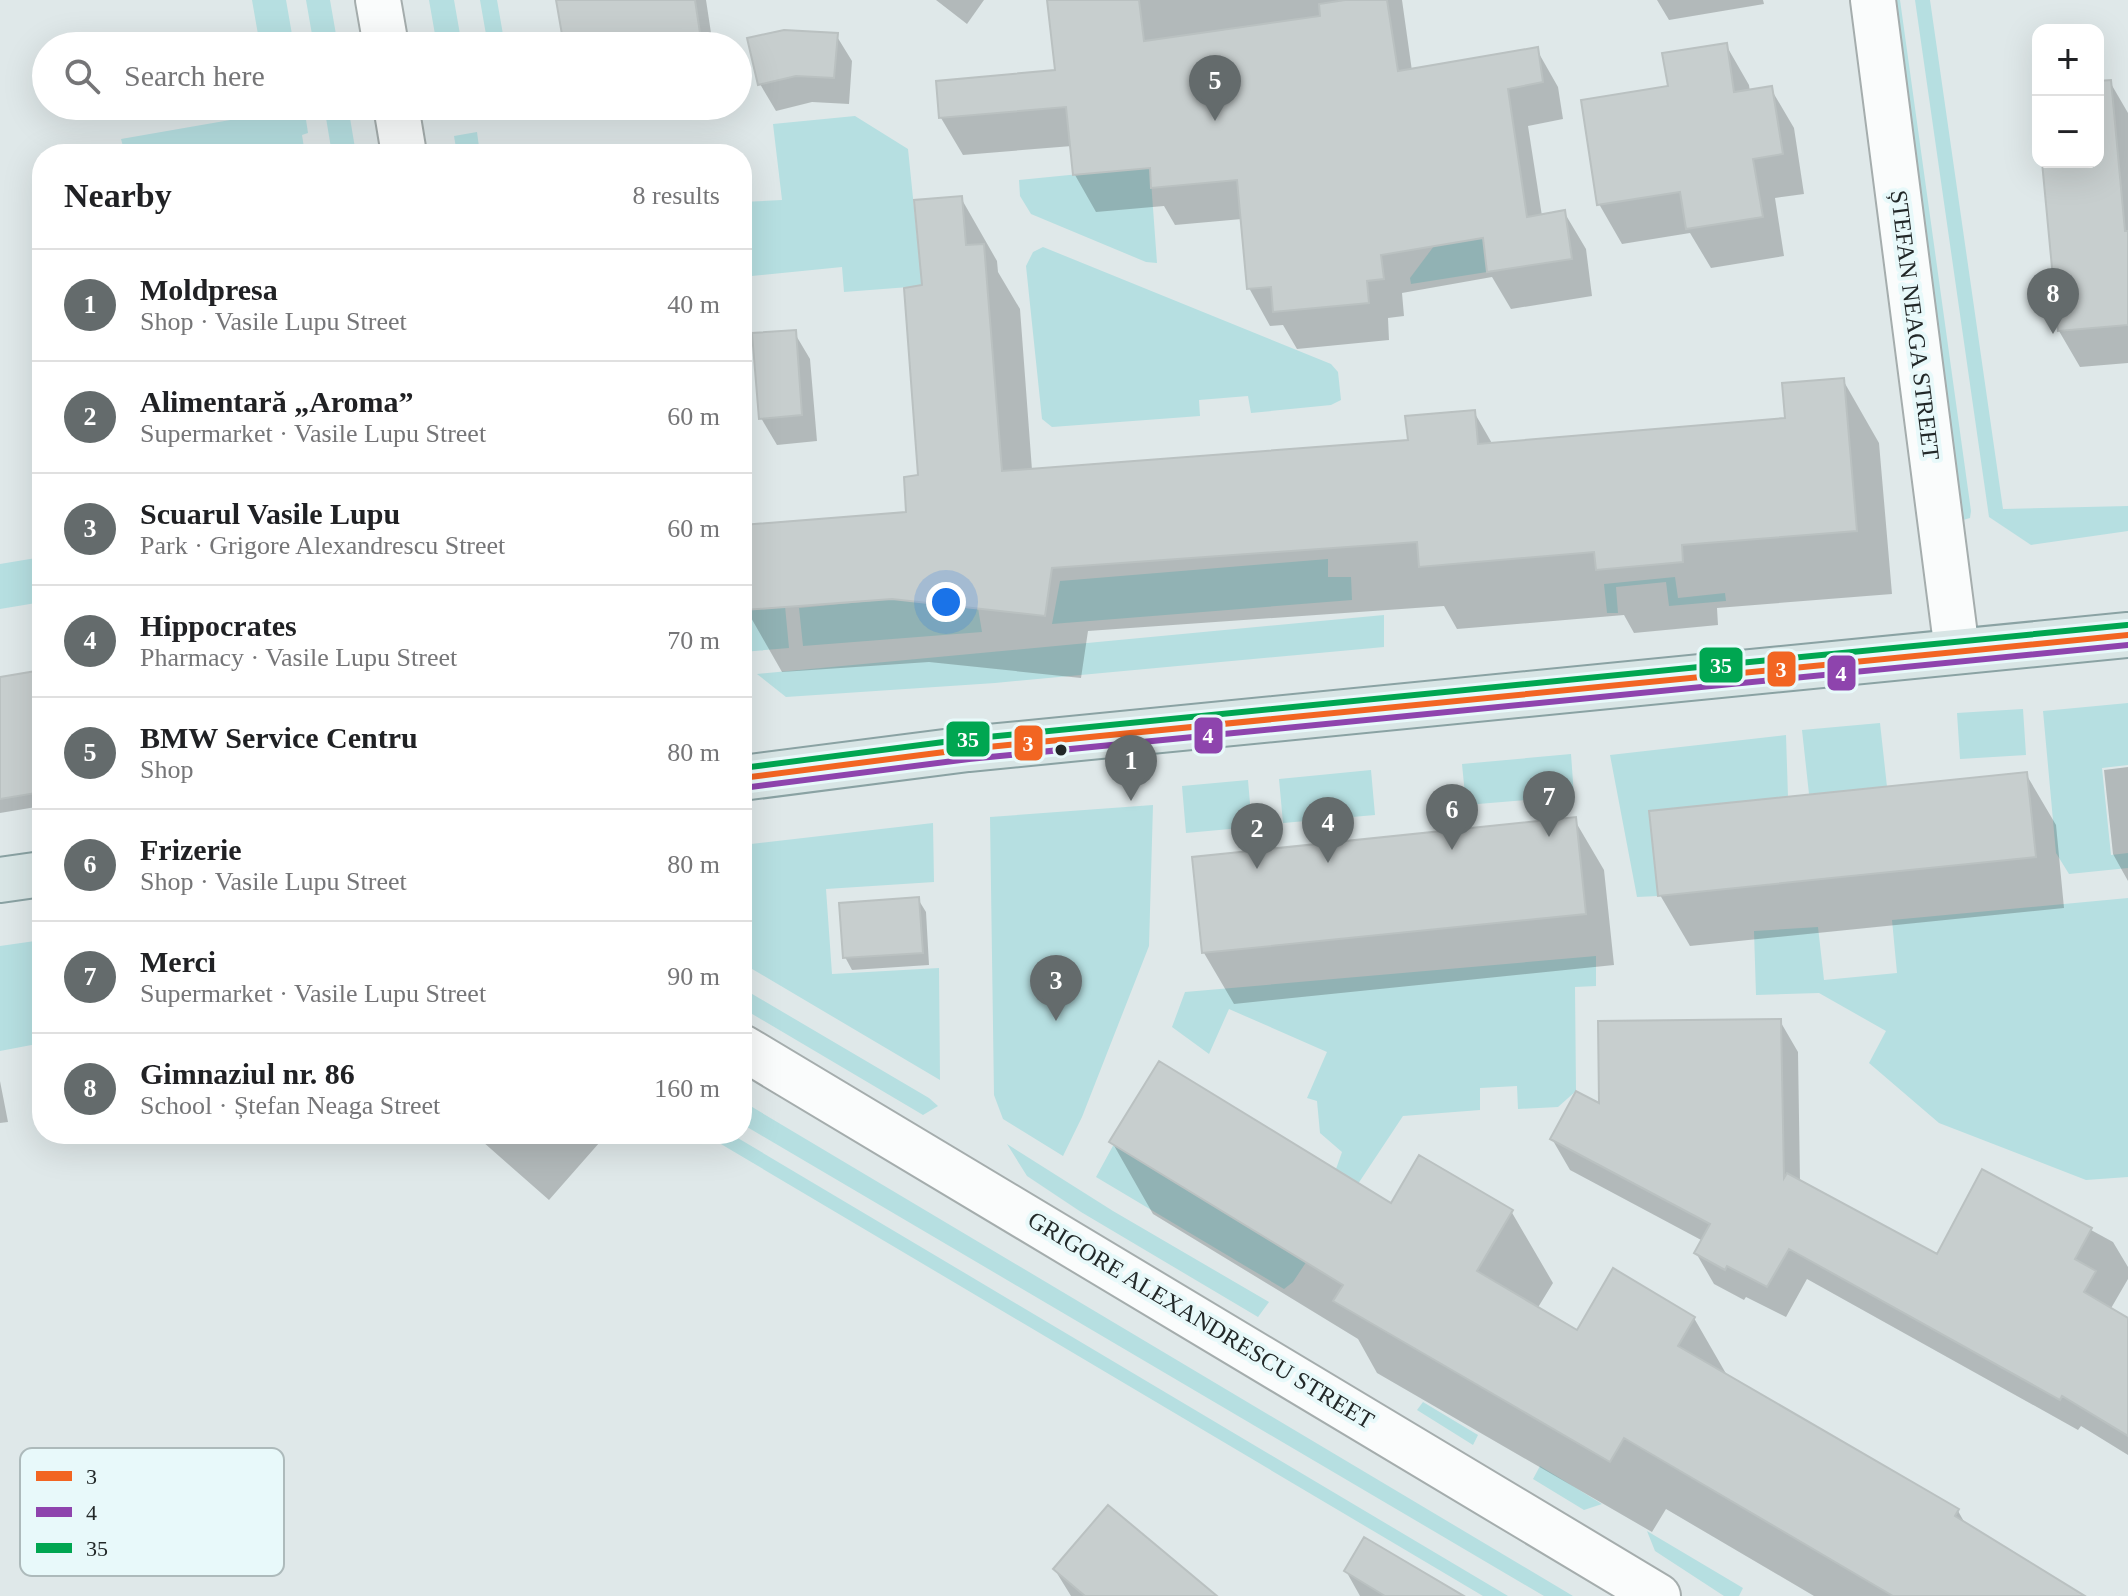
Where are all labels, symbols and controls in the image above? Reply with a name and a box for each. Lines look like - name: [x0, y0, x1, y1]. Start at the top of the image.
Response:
- map controls: [2032, 24, 2104, 168]
- button: +: [2032, 24, 2104, 96]
- search box: [32, 32, 752, 120]
- icon: search: [60, 54, 104, 98]
- pin: 5: [1189, 55, 1241, 121]
- text: Search here: [124, 59, 265, 92]
- button: −: [2032, 96, 2104, 168]
- text: Nearby: [64, 177, 172, 214]
- text: 8 results: [633, 181, 720, 210]
- street label: ȘTEFAN NEAGA STREET: [1886, 189, 1944, 462]
- pin: 8: [2027, 268, 2079, 334]
- text: Moldpresa: [140, 273, 278, 306]
- text: 1: [84, 290, 97, 319]
- text: 40 m: [667, 290, 720, 319]
- text: Shop · Vasile Lupu Street: [140, 307, 407, 336]
- text: Alimentară „Aroma”: [140, 385, 414, 418]
- text: 2: [84, 402, 97, 431]
- text: 60 m: [667, 402, 720, 431]
- text: Supermarket · Vasile Lupu Street: [140, 419, 486, 448]
- text: Scuarul Vasile Lupu: [140, 497, 400, 530]
- text: 3: [84, 514, 97, 543]
- text: 60 m: [667, 514, 720, 543]
- text: Park · Grigore Alexandrescu Street: [140, 531, 505, 560]
- your location: [926, 582, 966, 622]
- text: Hippocrates: [140, 609, 297, 642]
- text: 4: [84, 626, 97, 655]
- text: 70 m: [667, 626, 720, 655]
- text: Pharmacy · Vasile Lupu Street: [140, 643, 457, 672]
- line badge: 35: [1698, 646, 1744, 684]
- line badge: 3: [1766, 650, 1797, 688]
- text: 35: [1710, 653, 1732, 678]
- line badge: 4: [1826, 654, 1857, 692]
- text: 3: [1776, 657, 1787, 682]
- text: 4: [1836, 661, 1847, 686]
- line badge: 4: [1193, 716, 1224, 755]
- line badge: 35: [945, 720, 991, 758]
- text: BMW Service Centru: [140, 721, 418, 754]
- text: 4: [1203, 723, 1214, 748]
- line badge: 3: [1013, 724, 1044, 762]
- text: 35: [957, 727, 979, 752]
- text: 3: [1023, 731, 1034, 756]
- pin: 1: [1105, 735, 1157, 801]
- text: 5: [84, 738, 97, 767]
- text: 80 m: [667, 738, 720, 767]
- unlabelled marker: [1053, 742, 1069, 758]
- text: Shop: [140, 755, 193, 784]
- pin: 7: [1523, 771, 1575, 837]
- pin: 6: [1426, 784, 1478, 850]
- pin: 4: [1302, 797, 1354, 863]
- pin: 2: [1231, 803, 1283, 869]
- text: Frizerie: [140, 833, 242, 866]
- text: 6: [84, 850, 97, 879]
- text: 80 m: [667, 850, 720, 879]
- text: Shop · Vasile Lupu Street: [140, 867, 407, 896]
- text: Merci: [140, 945, 216, 978]
- pin: 3: [1030, 955, 1082, 1021]
- text: 7: [84, 962, 97, 991]
- text: 90 m: [667, 962, 720, 991]
- text: Supermarket · Vasile Lupu Street: [140, 979, 486, 1008]
- text: Gimnaziul nr. 86: [140, 1057, 355, 1090]
- text: 8: [84, 1074, 97, 1103]
- text: 160 m: [654, 1074, 720, 1103]
- text: School · Ștefan Neaga Street: [140, 1091, 440, 1120]
- street label: GRIGORE ALEXANDRESCU STREET: [1023, 1206, 1379, 1434]
- legend: [20, 1448, 284, 1576]
- text: 3: [86, 1464, 97, 1489]
- text: 4: [86, 1500, 97, 1525]
- text: 35: [86, 1536, 108, 1561]

